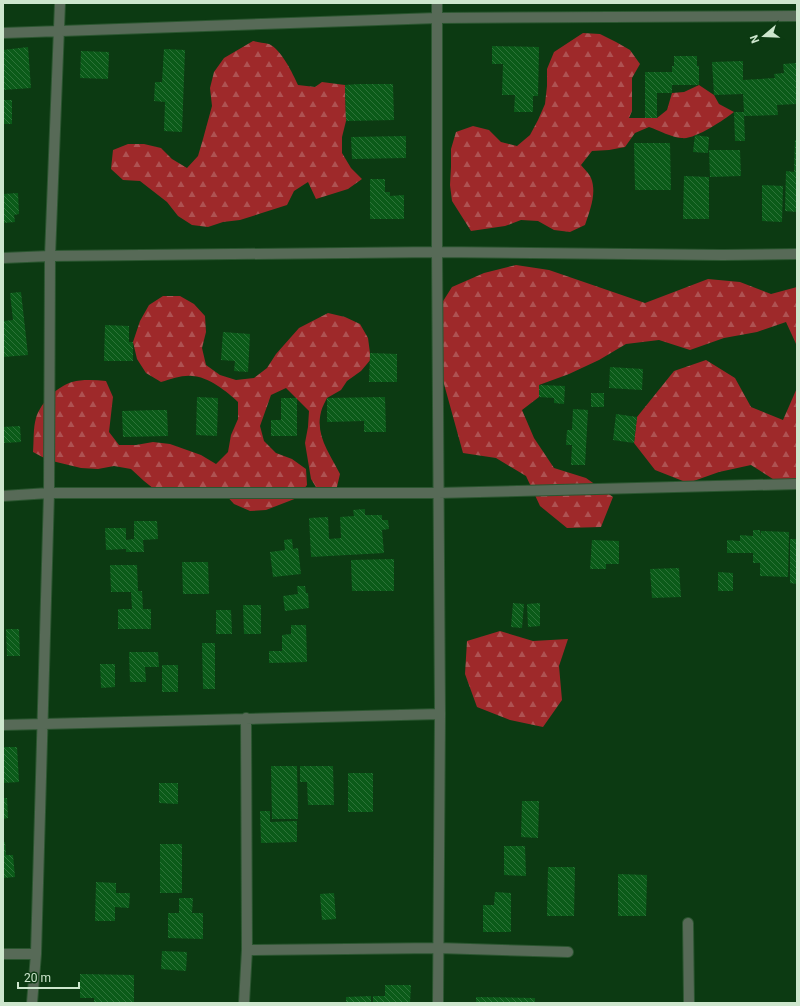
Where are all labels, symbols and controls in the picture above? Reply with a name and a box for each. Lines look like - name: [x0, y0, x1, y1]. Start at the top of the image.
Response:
- north arrow: [744, 16, 784, 56]
- text: N: [748, 33, 762, 45]
- scale bar: [18, 964, 79, 990]
- text: 20 m: [24, 971, 51, 985]

